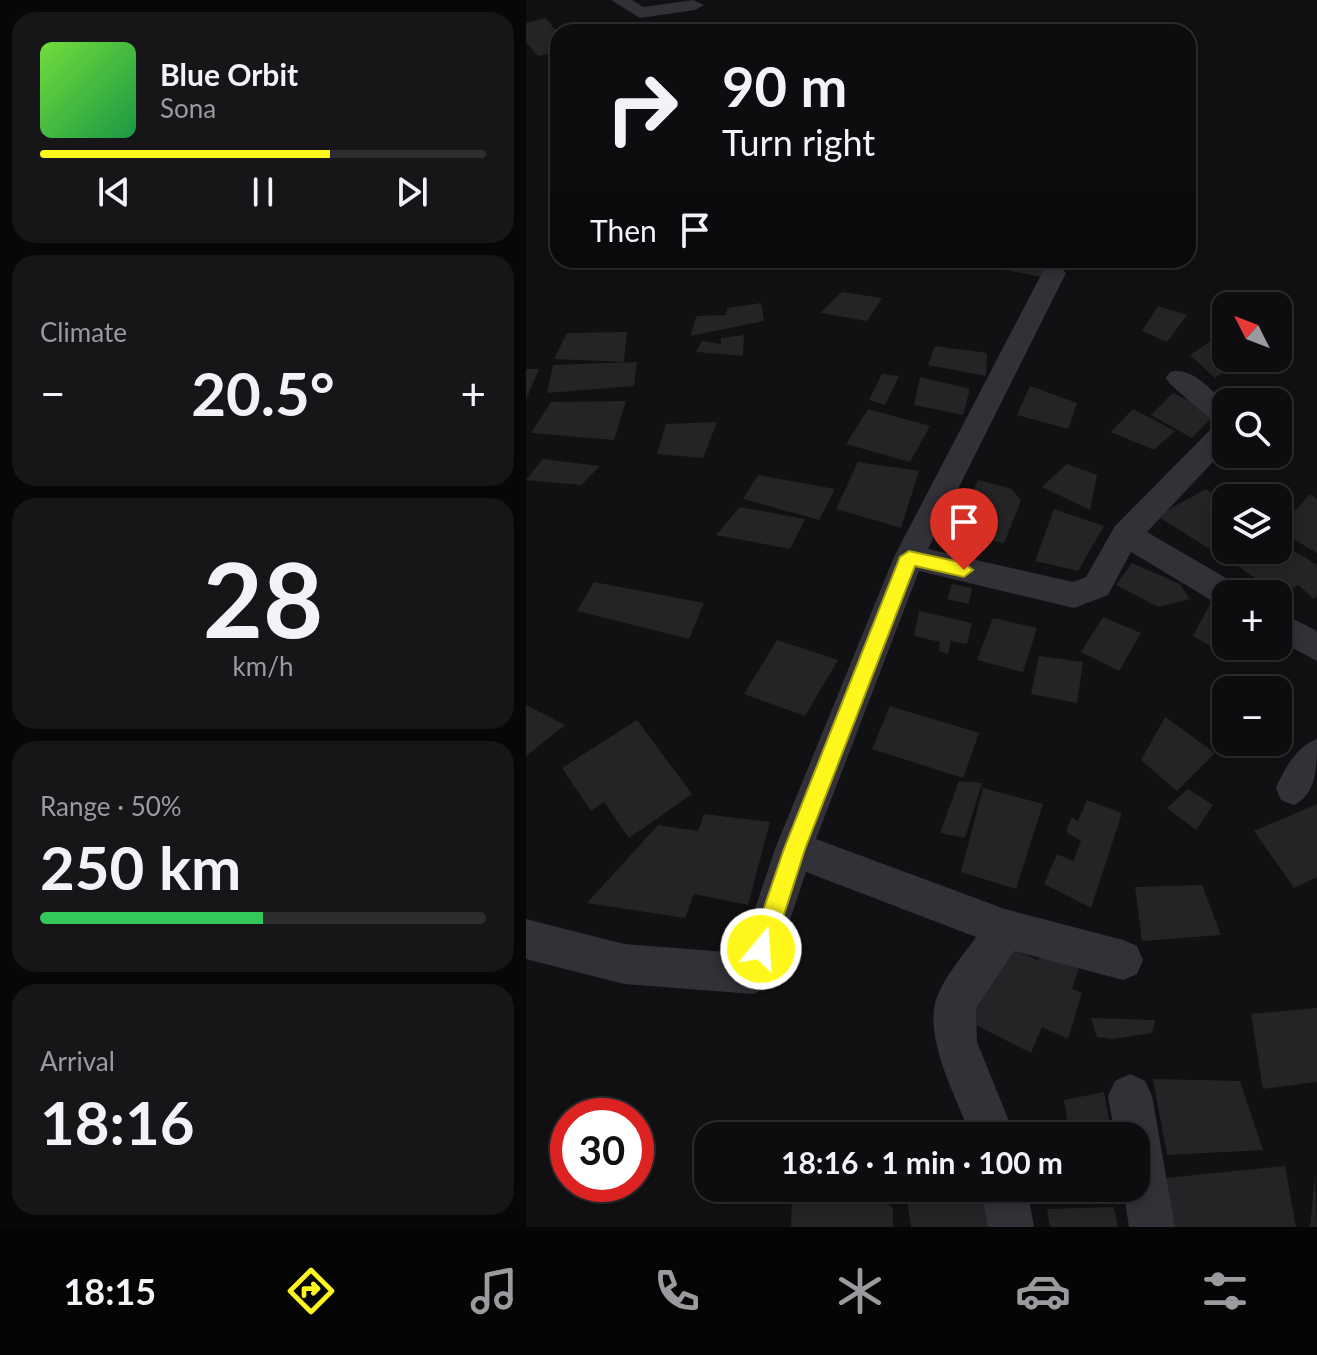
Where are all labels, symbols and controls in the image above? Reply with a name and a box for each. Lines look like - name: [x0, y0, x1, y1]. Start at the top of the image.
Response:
- text: 90 m: [722, 52, 847, 119]
- text: Blue Orbit: [160, 56, 298, 92]
- icon: right: [590, 56, 694, 160]
- text: Sona: [160, 92, 216, 124]
- text: Turn right: [722, 120, 875, 164]
- icon: previous: [92, 170, 136, 214]
- icon: pause: [241, 170, 285, 214]
- icon: next: [390, 170, 434, 214]
- icon: arrive: [673, 208, 717, 252]
- text: Then: [590, 212, 657, 248]
- north arrow: [1212, 292, 1292, 372]
- map controls: [1212, 292, 1292, 756]
- text: Climate: [40, 316, 127, 348]
- text: 20.5°: [191, 357, 335, 429]
- text: −: [40, 367, 66, 419]
- text: +: [460, 367, 486, 419]
- button: search: [1212, 388, 1292, 468]
- button: layers: [1212, 484, 1292, 564]
- pin: [930, 488, 998, 570]
- icon: arrive: [942, 500, 986, 544]
- text: 28: [203, 535, 323, 660]
- button: +: [1212, 580, 1292, 660]
- text: km/h: [233, 650, 293, 682]
- button: −: [1212, 676, 1292, 756]
- text: Range · 50%: [40, 790, 182, 822]
- text: 250 km: [40, 831, 241, 903]
- position arrow: [719, 907, 803, 991]
- text: Arrival: [40, 1045, 115, 1077]
- text: 18:16: [40, 1086, 195, 1158]
- speed limit sign: 30: [550, 1098, 654, 1202]
- text: 18:16 · 1 min · 100 m: [781, 1144, 1063, 1180]
- icon: directions: [283, 1263, 339, 1319]
- icon: music: [466, 1263, 522, 1319]
- icon: phone: [649, 1263, 705, 1319]
- icon: climate: [832, 1263, 888, 1319]
- icon: car: [1015, 1263, 1071, 1319]
- icon: filters: [1197, 1263, 1253, 1319]
- text: 18:15: [63, 1269, 156, 1313]

